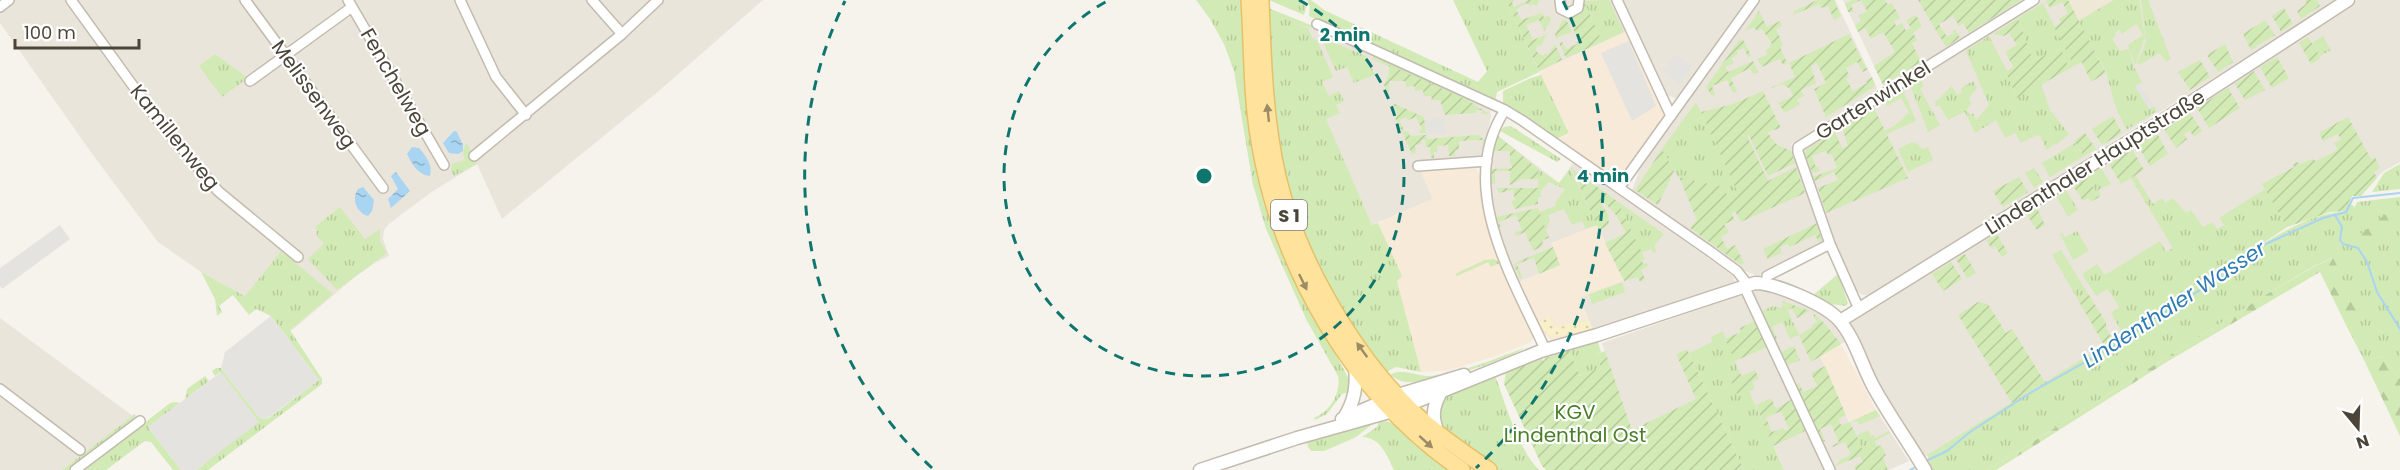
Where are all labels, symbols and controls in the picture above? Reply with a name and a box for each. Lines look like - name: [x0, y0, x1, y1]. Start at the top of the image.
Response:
- scale bar: [15, 12, 140, 50]
- text: 100 m: [24, 20, 76, 45]
- text: 2 min: [1320, 22, 1370, 47]
- street label: Fenchelweg: [354, 23, 438, 141]
- street label: Melissenweg: [265, 34, 363, 154]
- street label: Gartenwinkel: [1810, 53, 1936, 147]
- street label: Kamillenweg: [124, 78, 226, 196]
- street label: Lindenthaler Hauptstraße: [1980, 83, 2210, 241]
- one-way arrow: [1263, 104, 1273, 123]
- text: 4 min: [1577, 163, 1629, 188]
- centre of rings: [1194, 166, 1214, 186]
- road number: S 1: [1271, 200, 1307, 230]
- water label: Lindenthaler Wasser: [2077, 233, 2272, 374]
- one-way arrow: [1298, 273, 1307, 290]
- one-way arrow: [1356, 342, 1368, 358]
- park label: KGV Lindenthal Ost: [1504, 398, 1646, 449]
- north arrow: [2328, 398, 2388, 458]
- text: N: [2353, 429, 2372, 455]
- one-way arrow: [1419, 435, 1434, 449]

